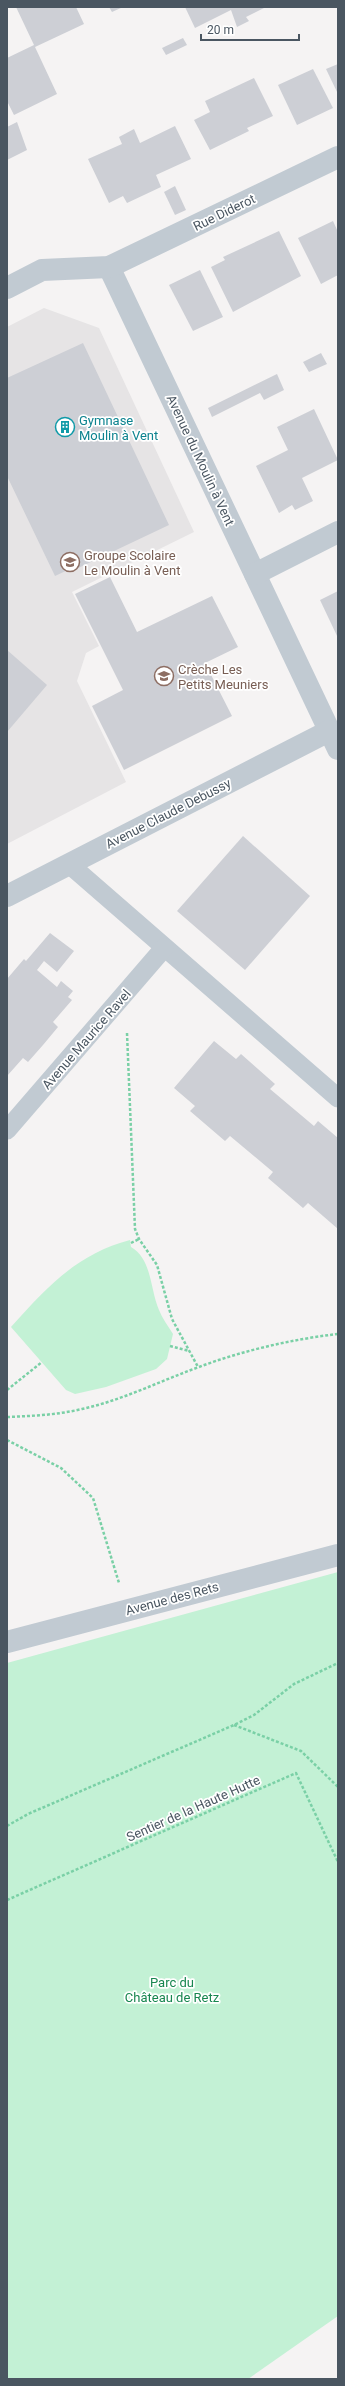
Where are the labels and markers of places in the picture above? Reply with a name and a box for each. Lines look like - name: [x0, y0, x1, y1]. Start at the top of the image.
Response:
- place label: Gymnase Moulin à Vent: [79, 413, 158, 443]
- building icon: Gymnase Moulin à Vent: [54, 416, 76, 438]
- place label: Groupe Scolaire Le Moulin à Vent: [84, 548, 180, 578]
- school or university icon: Groupe Scolaire Le Moulin à Vent: [59, 551, 81, 573]
- place label: Crèche Les Petits Meuniers: [178, 662, 269, 692]
- school or university icon: Crèche Les Petits Meuniers: [153, 665, 175, 687]

